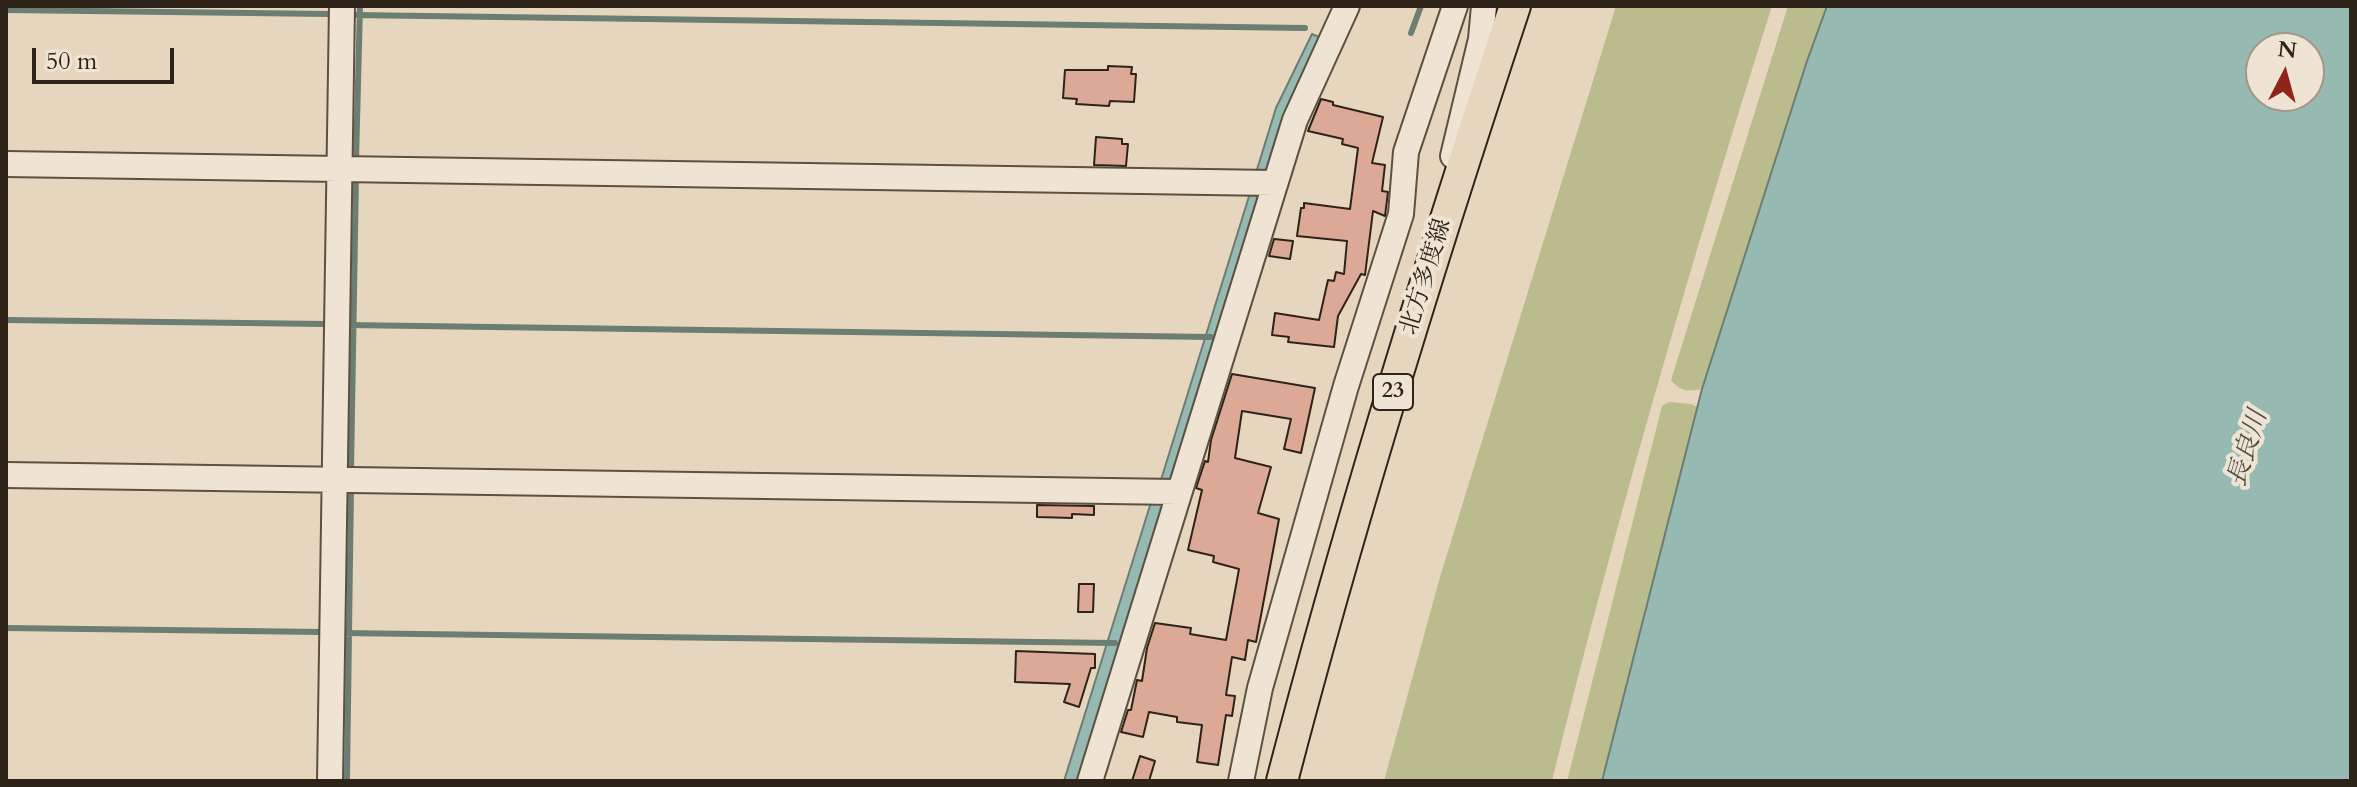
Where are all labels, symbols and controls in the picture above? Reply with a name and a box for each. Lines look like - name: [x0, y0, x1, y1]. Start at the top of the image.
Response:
- scale bar: [36, 32, 178, 82]
- north arrow: [2245, 32, 2325, 112]
- text: N: [2276, 34, 2298, 66]
- text: 50 m: [46, 45, 97, 78]
- street label: 北方多度線: [1396, 215, 1458, 339]
- road number: 23: [1373, 374, 1413, 410]
- water label: 長良川: [2223, 407, 2275, 491]

